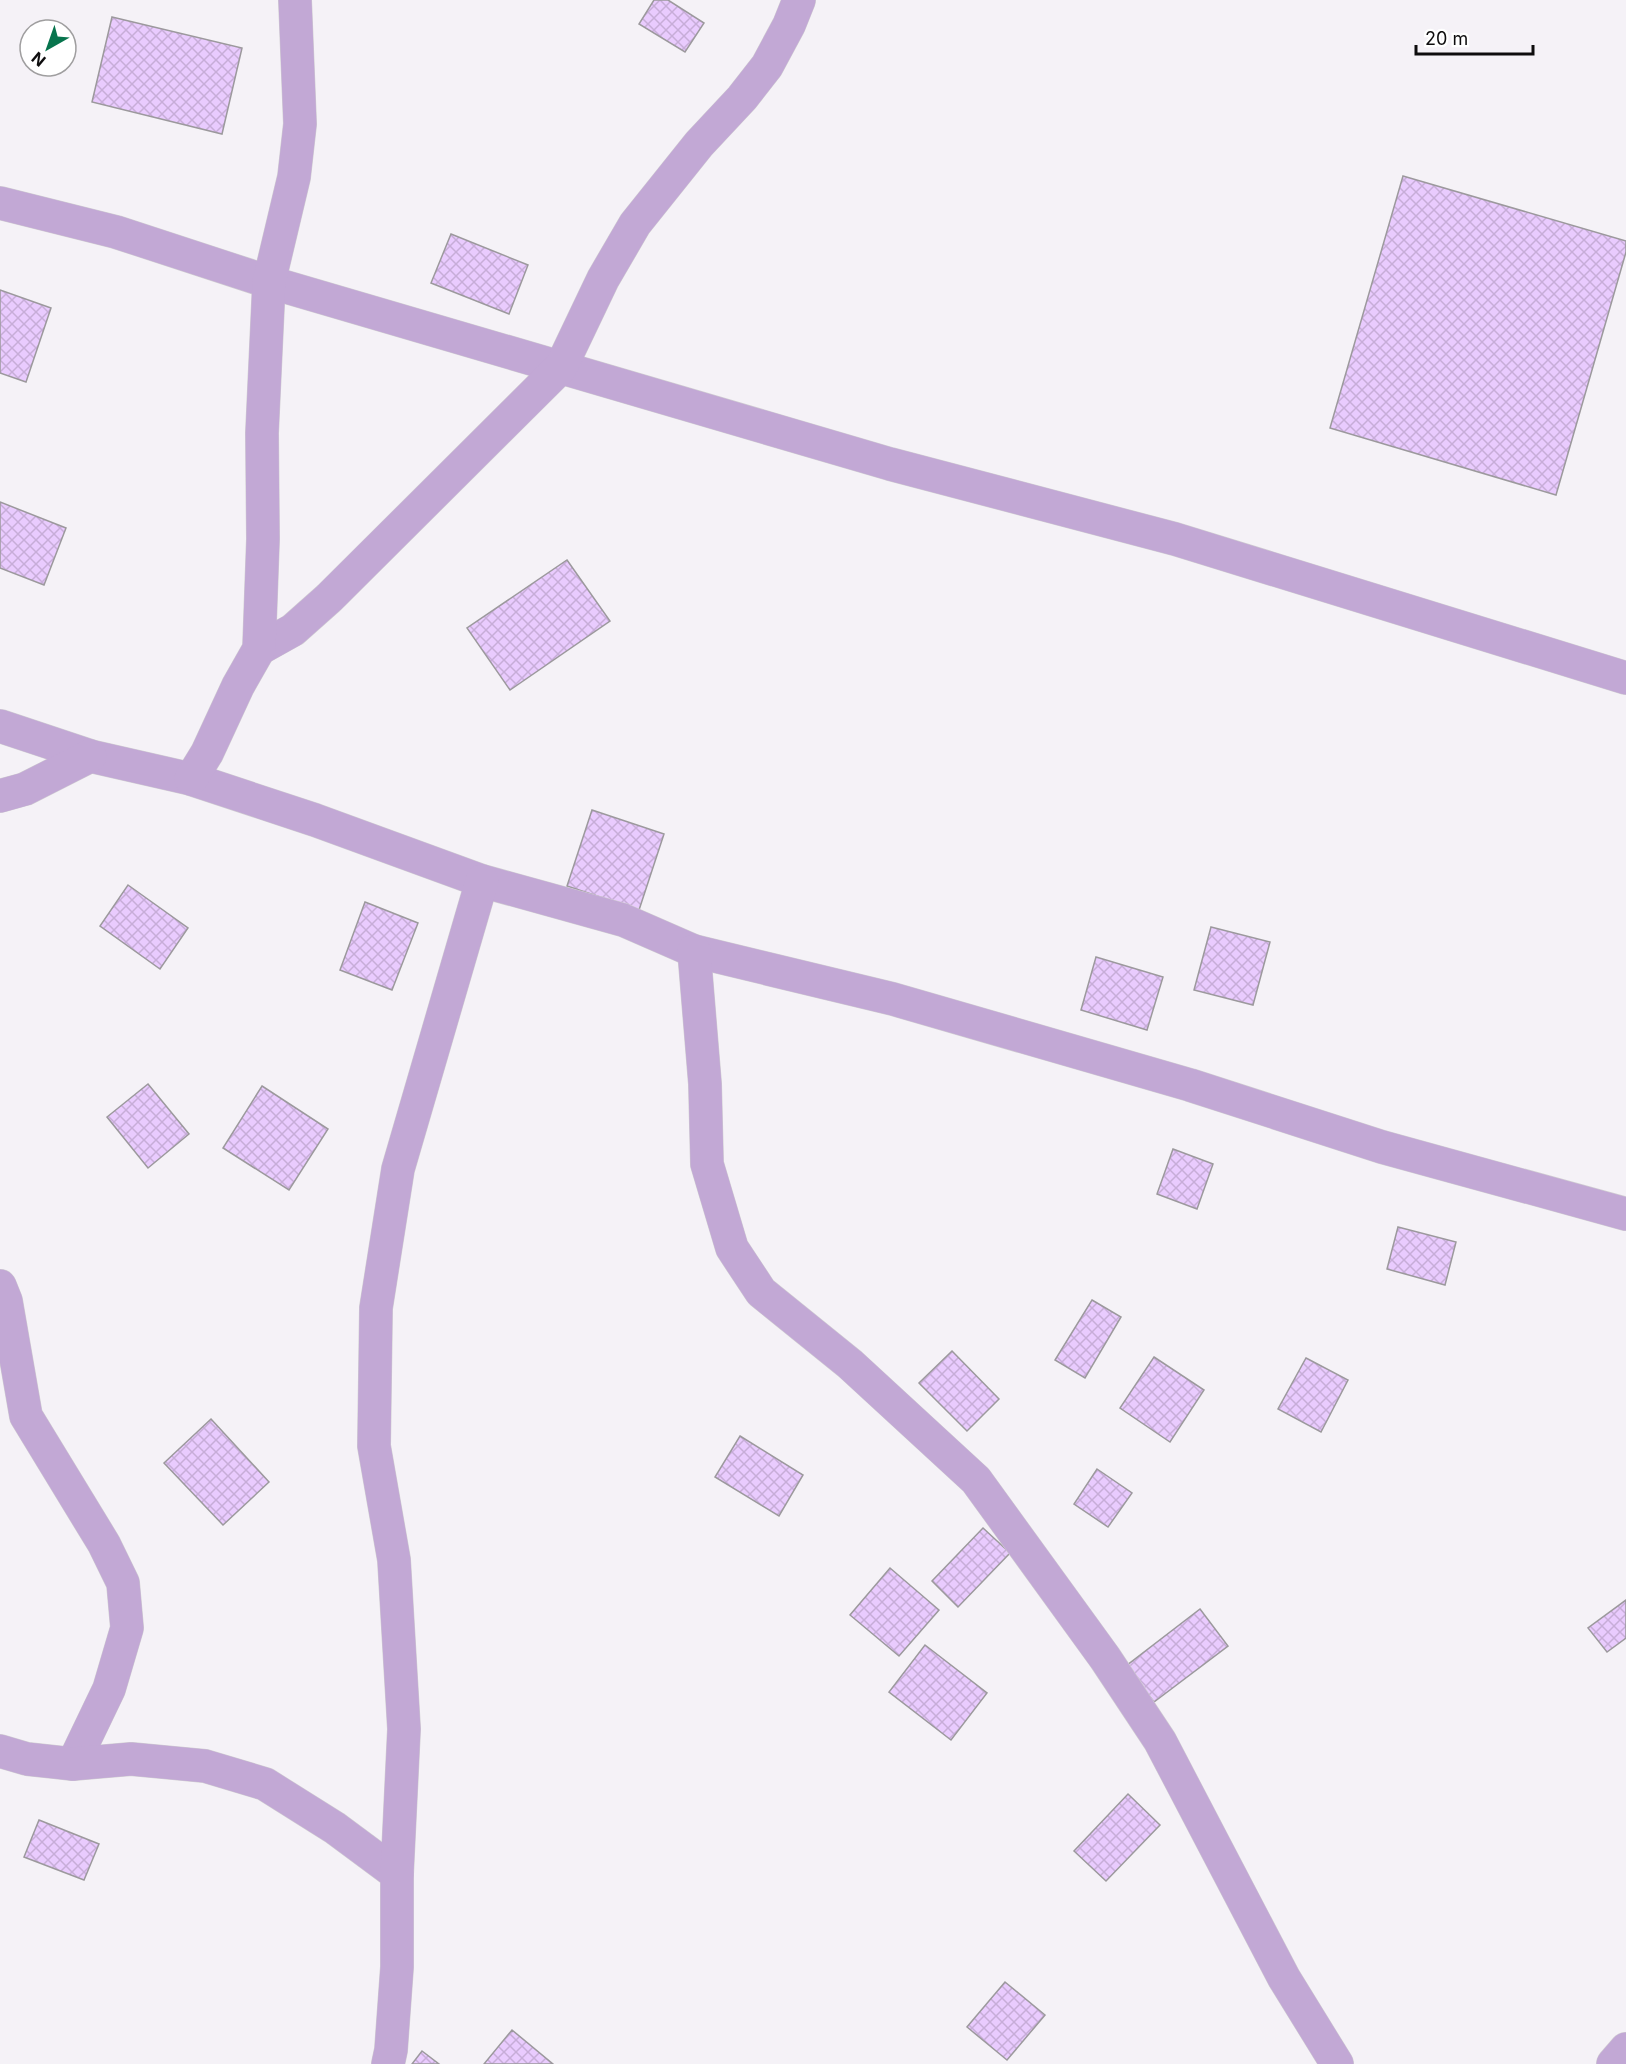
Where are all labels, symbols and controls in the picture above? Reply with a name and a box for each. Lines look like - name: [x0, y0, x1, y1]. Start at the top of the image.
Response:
- north arrow: [18, 18, 78, 78]
- scale bar: [1416, 18, 1533, 56]
- text: 20 m: [1425, 28, 1468, 49]
- text: N: [27, 48, 49, 71]

